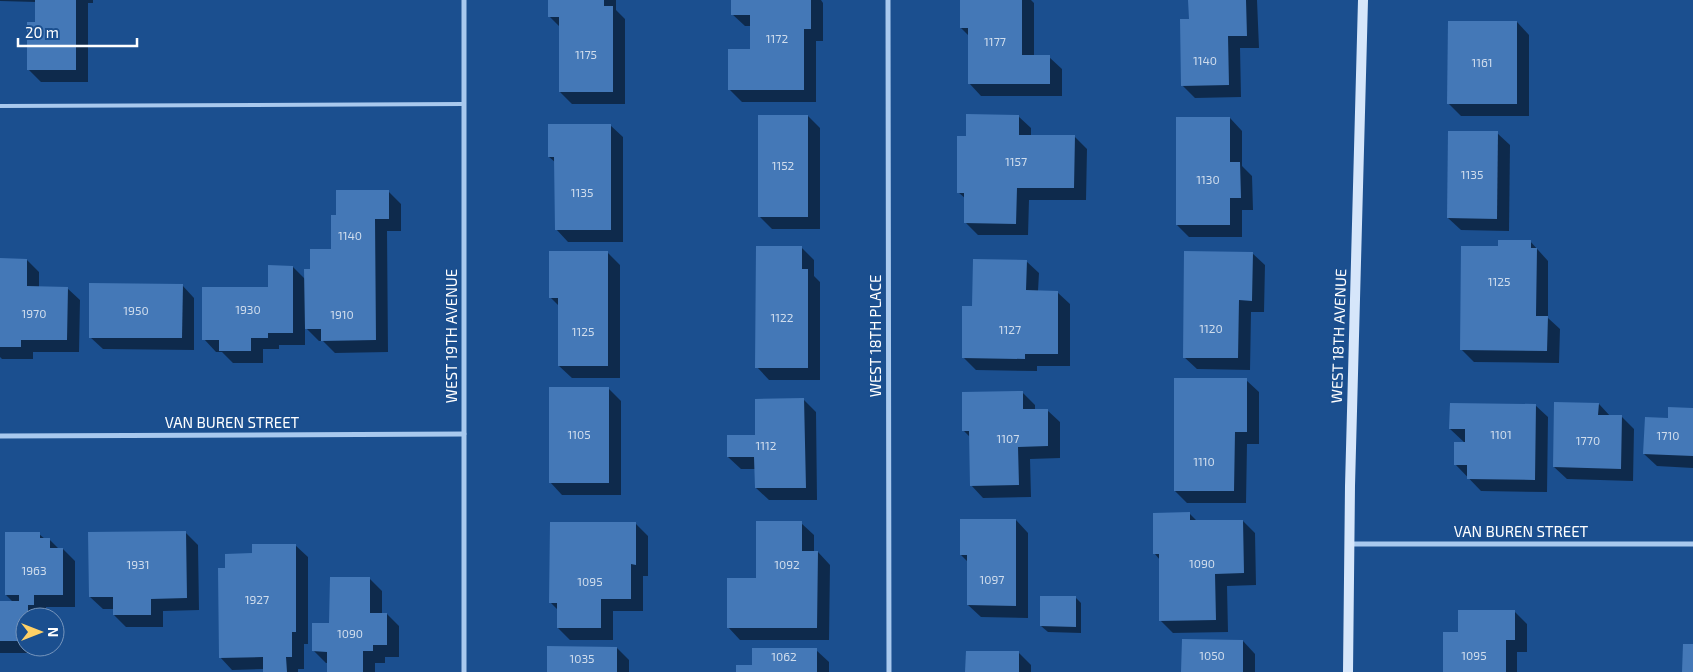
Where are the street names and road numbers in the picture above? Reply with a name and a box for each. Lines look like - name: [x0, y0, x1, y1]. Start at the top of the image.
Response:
- street label: WEST 18TH AVENUE: [1327, 268, 1349, 404]
- street label: WEST 19TH AVENUE: [442, 269, 460, 403]
- street label: WEST 18TH PLACE: [866, 275, 884, 397]
- street label: VAN BUREN STREET: [165, 413, 300, 431]
- street label: VAN BUREN STREET: [1454, 522, 1589, 540]

